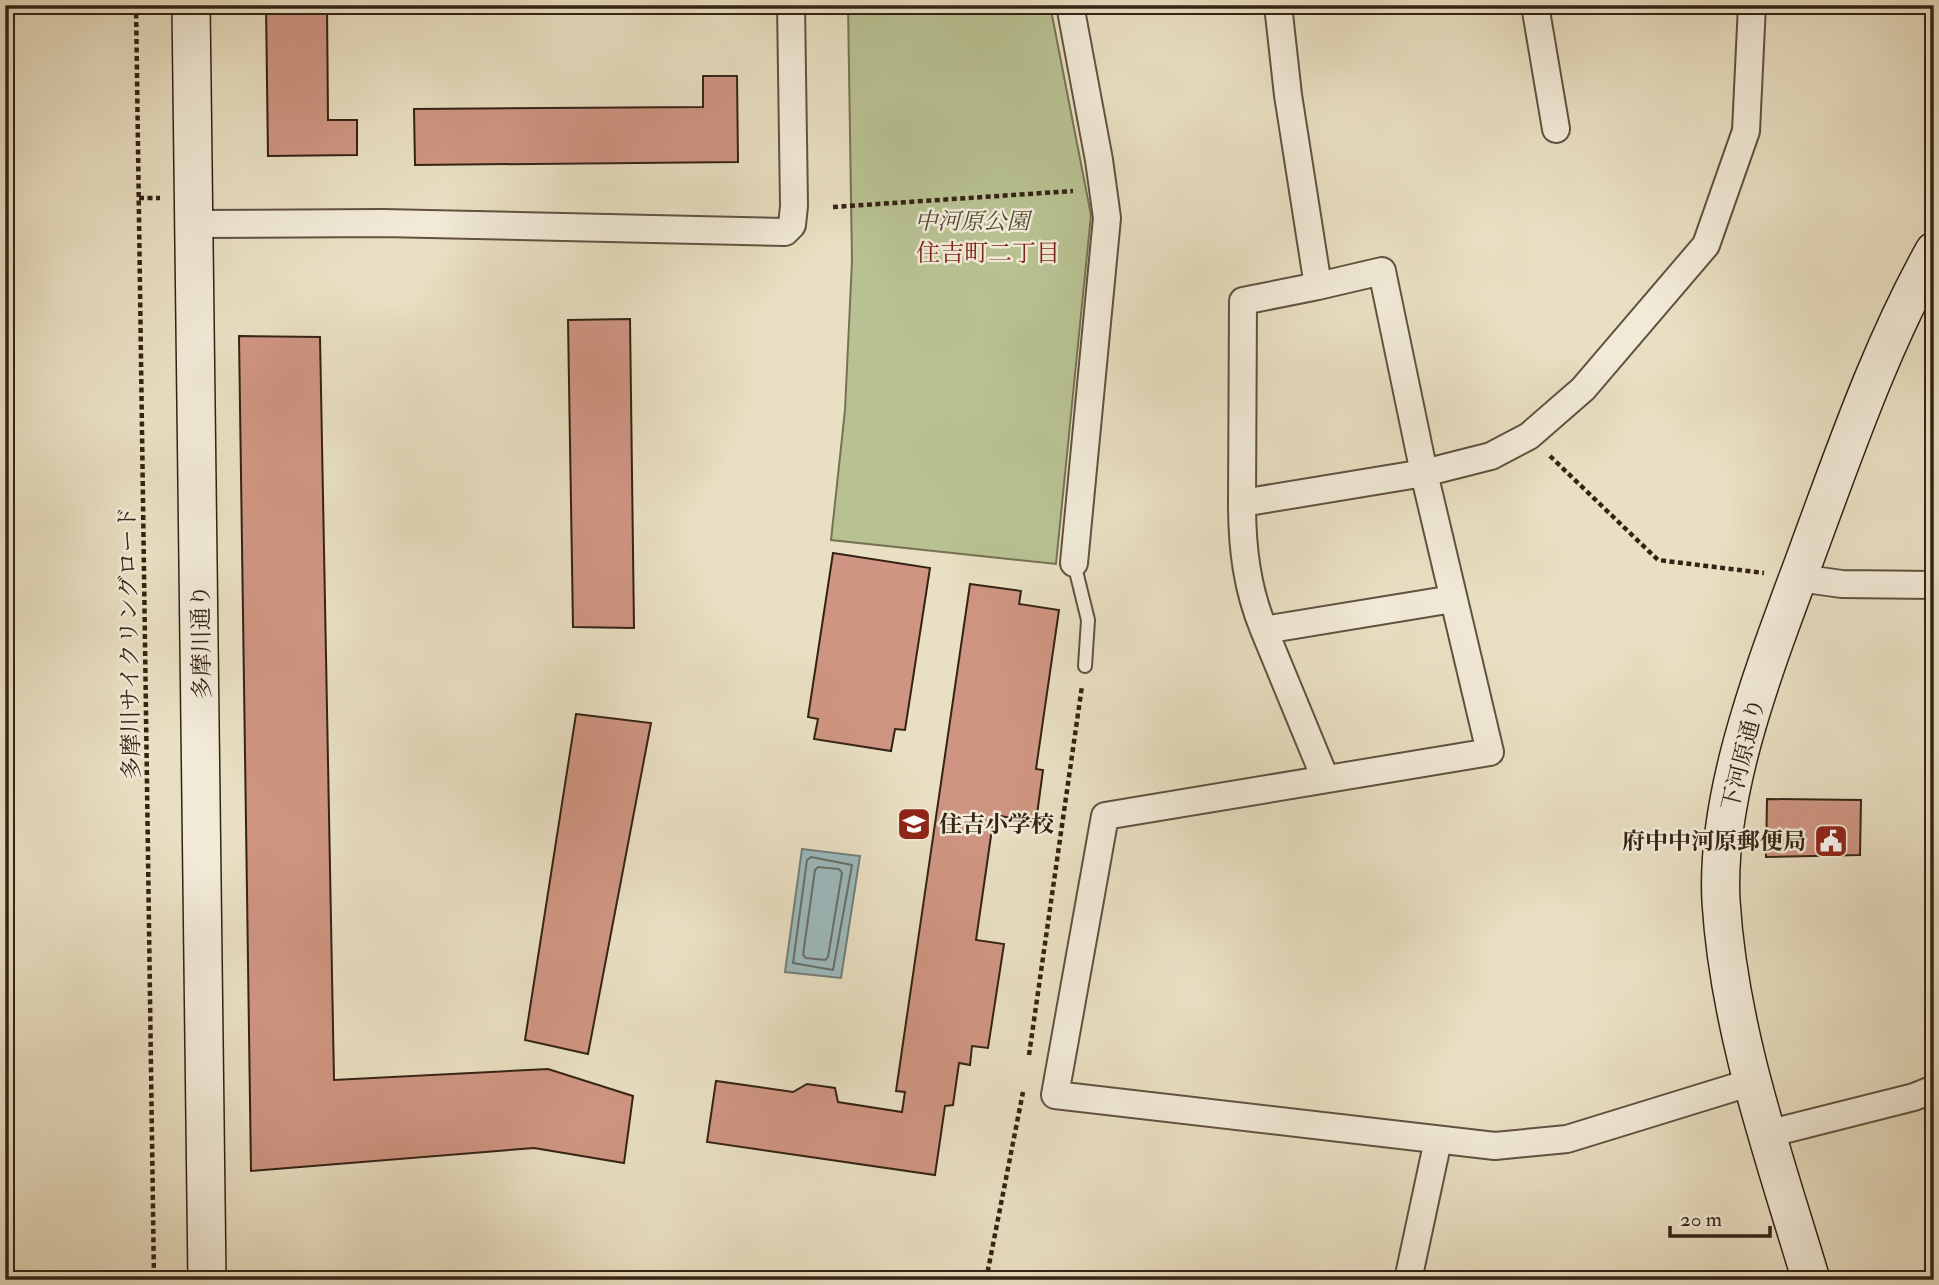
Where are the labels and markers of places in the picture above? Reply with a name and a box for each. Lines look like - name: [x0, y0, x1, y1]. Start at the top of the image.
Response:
- school or university icon: 住吉小学校: [895, 805, 933, 843]
- place label: 住吉小学校: [939, 810, 1054, 839]
- public building icon: 府中中河原郵便局: [1812, 822, 1850, 860]
- place label: 府中中河原郵便局: [1622, 827, 1806, 856]

